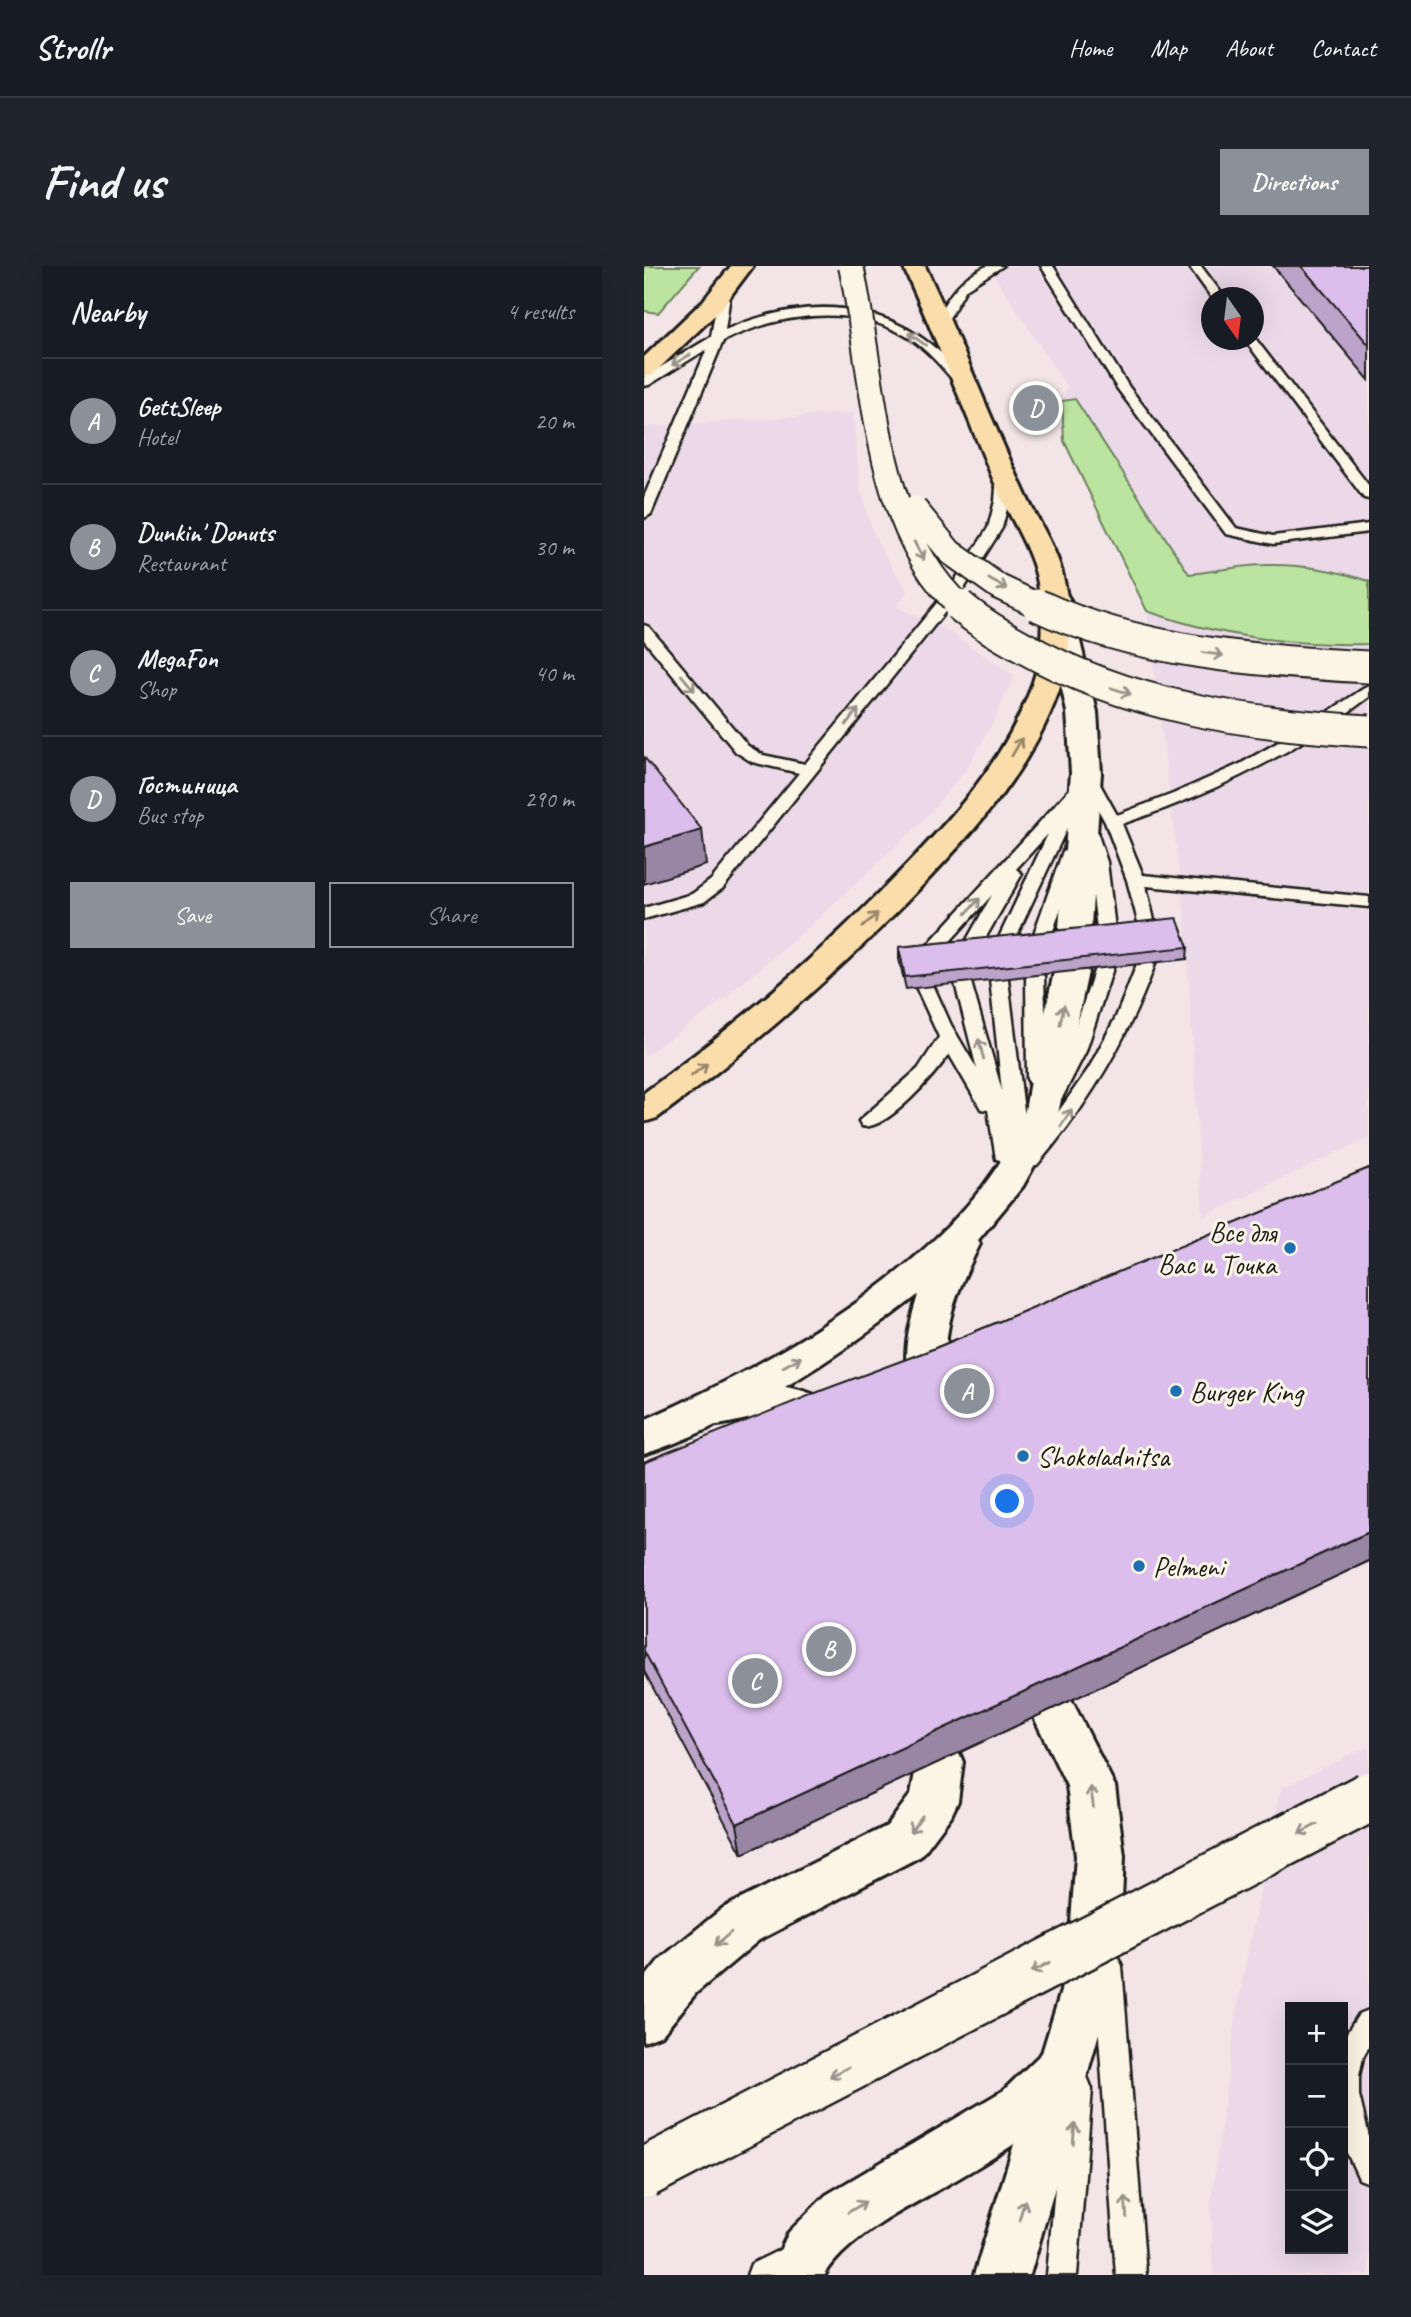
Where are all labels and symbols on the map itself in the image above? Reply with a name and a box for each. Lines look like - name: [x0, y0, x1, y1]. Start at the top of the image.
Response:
- north arrow: [1201, 287, 1264, 350]
- one-way arrow: [908, 332, 927, 346]
- one-way arrow: [672, 354, 692, 368]
- pin: D: [1013, 382, 1059, 434]
- one-way arrow: [913, 540, 926, 561]
- one-way arrow: [988, 578, 1008, 592]
- one-way arrow: [1202, 648, 1224, 661]
- one-way arrow: [680, 673, 695, 691]
- one-way arrow: [1109, 685, 1131, 698]
- one-way arrow: [844, 709, 859, 727]
- one-way arrow: [1011, 738, 1025, 758]
- one-way arrow: [964, 898, 981, 915]
- one-way arrow: [861, 911, 878, 928]
- one-way arrow: [1056, 1004, 1070, 1027]
- one-way arrow: [974, 1038, 987, 1061]
- one-way arrow: [690, 1062, 708, 1077]
- one-way arrow: [1059, 1108, 1073, 1128]
- place label: Все для Вас и Точка: [1158, 1215, 1278, 1282]
- marker: Все для Вас и Точка: [1282, 1240, 1298, 1256]
- one-way arrow: [781, 1355, 802, 1368]
- pin: A: [944, 1365, 990, 1417]
- place label: Burger King: [1190, 1374, 1305, 1409]
- marker: Burger King: [1168, 1383, 1184, 1399]
- place label: Shokoladnitsa: [1037, 1439, 1171, 1474]
- marker: Shokoladnitsa: [1015, 1448, 1031, 1464]
- your location: [990, 1484, 1024, 1518]
- place label: Pelmeni: [1153, 1549, 1227, 1584]
- marker: Pelmeni: [1131, 1558, 1147, 1574]
- pin: B: [806, 1623, 852, 1675]
- pin: C: [732, 1655, 778, 1707]
- one-way arrow: [1086, 1786, 1099, 1809]
- one-way arrow: [909, 1814, 924, 1833]
- one-way arrow: [1299, 1822, 1319, 1836]
- one-way arrow: [714, 1931, 732, 1947]
- one-way arrow: [1031, 1961, 1052, 1974]
- one-way arrow: [829, 2065, 850, 2079]
- one-way arrow: [1068, 2123, 1081, 2146]
- one-way arrow: [1119, 2196, 1132, 2219]
- one-way arrow: [1016, 2199, 1029, 2221]
- one-way arrow: [846, 2200, 866, 2214]

